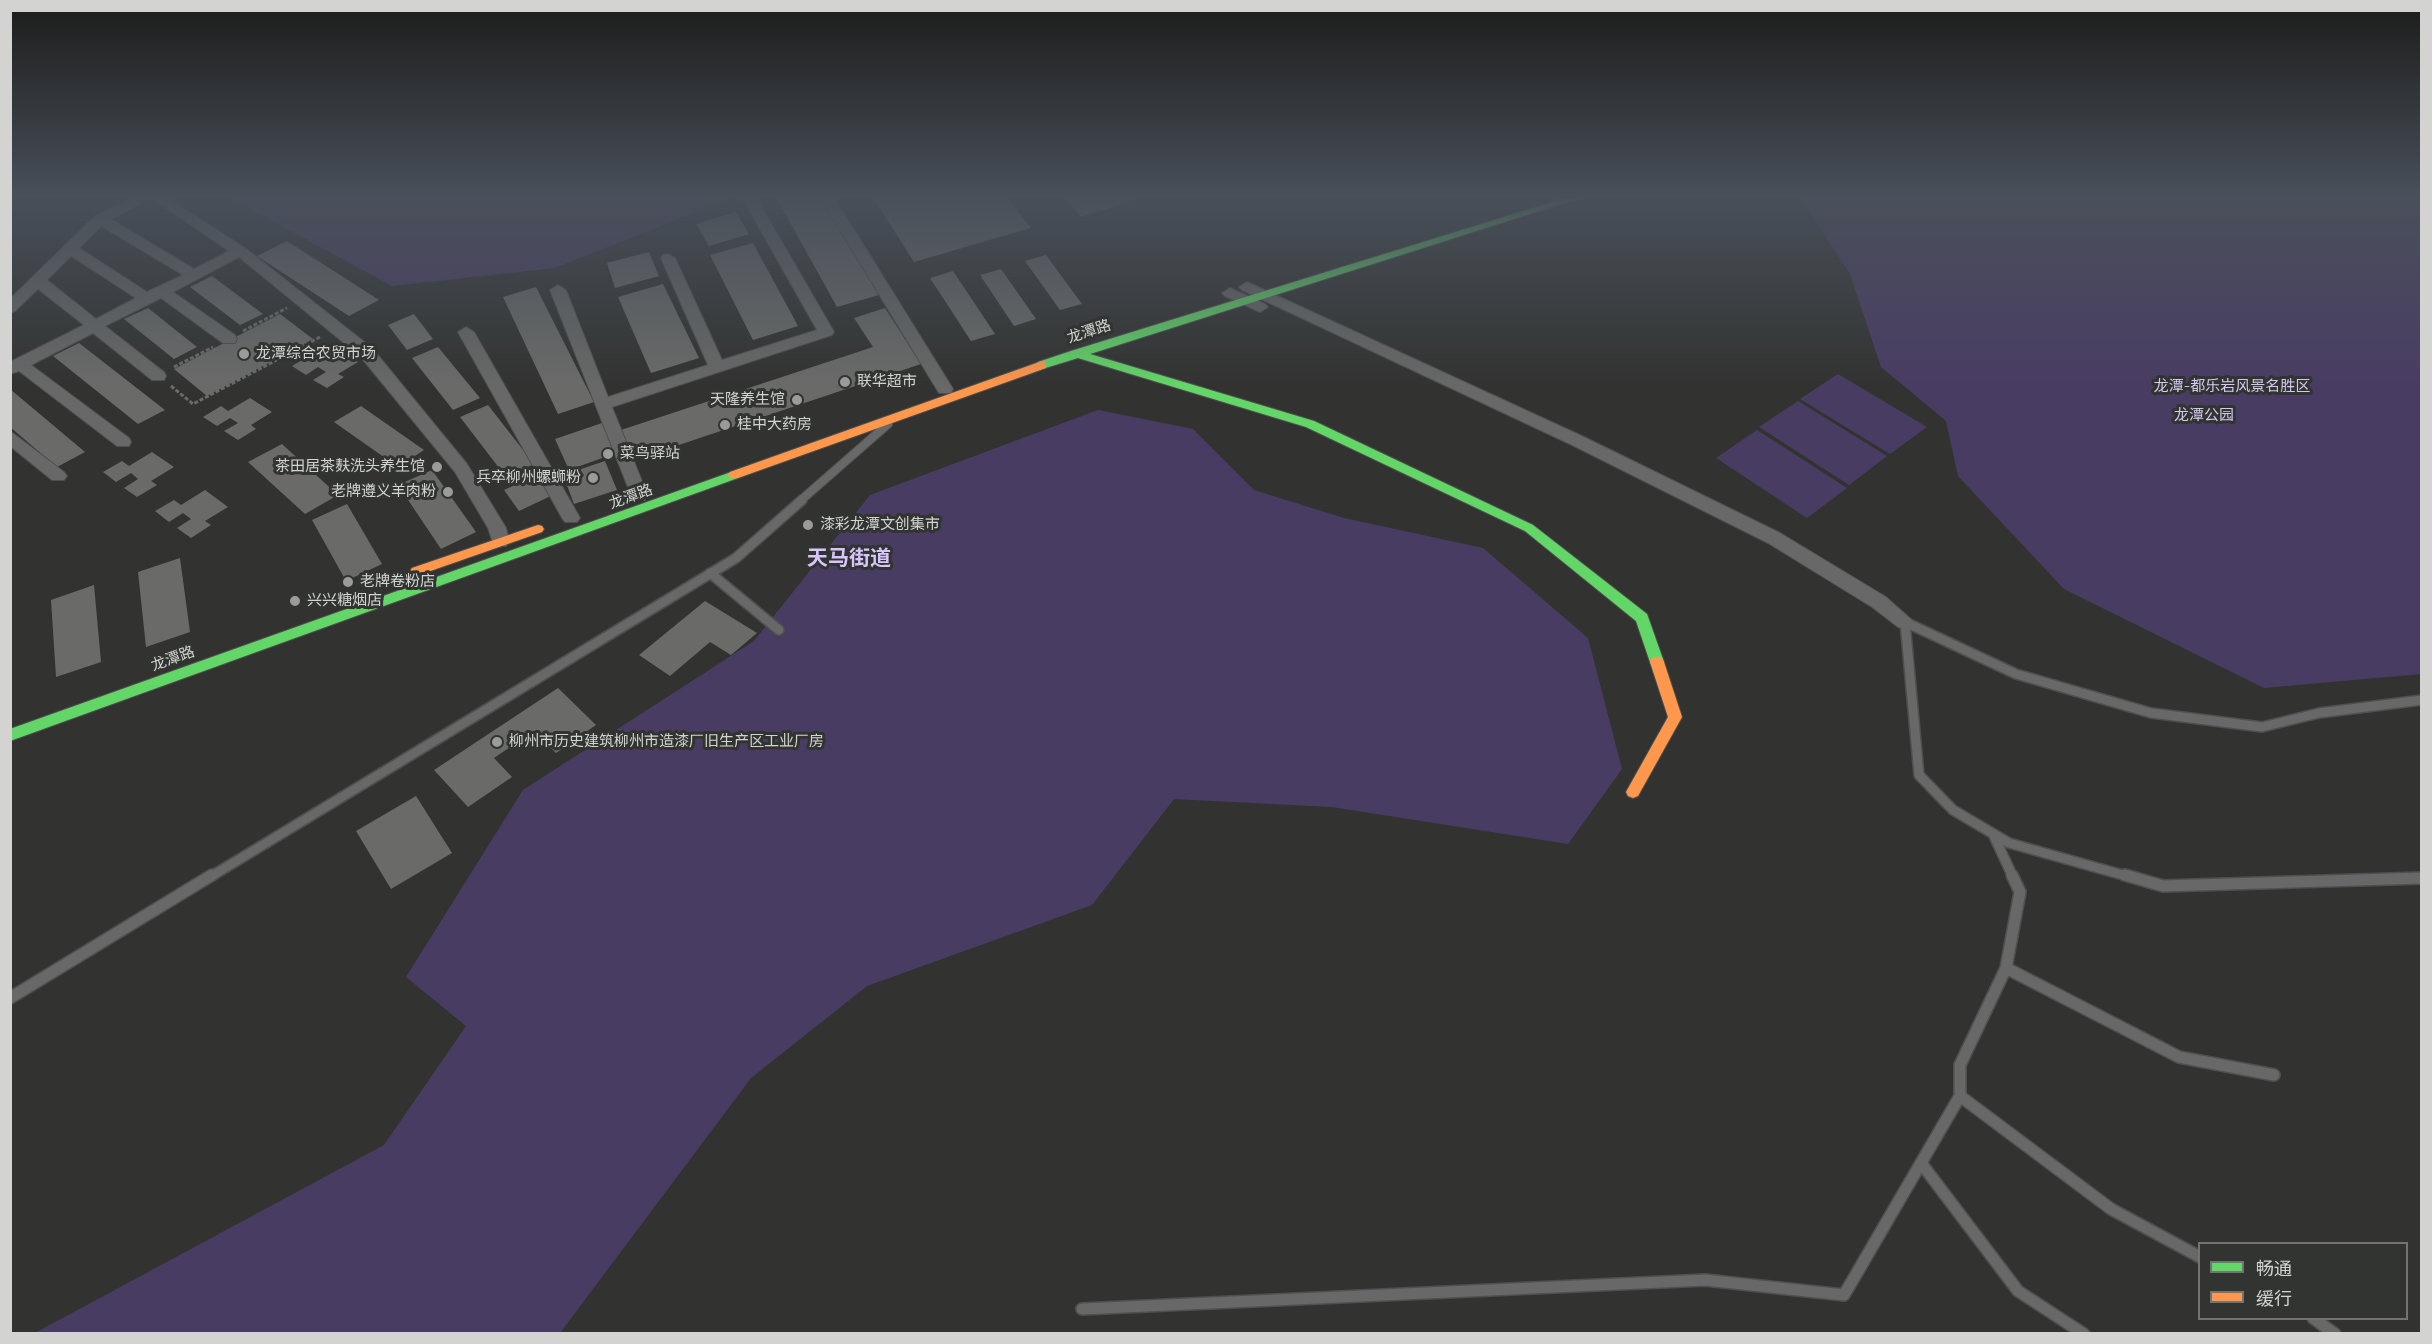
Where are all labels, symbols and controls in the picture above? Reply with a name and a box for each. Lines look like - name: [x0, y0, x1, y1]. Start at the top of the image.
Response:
- street label: 龙潭路: [1065, 316, 1113, 348]
- place label: 龙潭综合农贸市场: [256, 345, 376, 363]
- marker: 龙潭综合农贸市场: [237, 347, 251, 361]
- place label: 联华超市: [857, 373, 917, 391]
- marker: 联华超市: [838, 375, 852, 389]
- park label: 龙潭-都乐岩风景名胜区: [2154, 378, 2310, 396]
- place label: 天隆养生馆: [710, 391, 785, 409]
- marker: 天隆养生馆: [790, 393, 804, 407]
- park label: 龙潭公园: [2174, 407, 2234, 425]
- place label: 桂中大药房: [737, 416, 812, 434]
- marker: 桂中大药房: [718, 418, 732, 432]
- place label: 菜鸟驿站: [620, 445, 680, 463]
- marker: 菜鸟驿站: [601, 447, 615, 461]
- place label: 茶田居茶麸洗头养生馆: [275, 458, 425, 476]
- marker: 茶田居茶麸洗头养生馆: [430, 460, 444, 474]
- place label: 兵卒柳州螺蛳粉: [476, 469, 581, 487]
- marker: 兵卒柳州螺蛳粉: [586, 471, 600, 485]
- street label: 龙潭路: [607, 481, 655, 513]
- place label: 老牌遵义羊肉粉: [331, 483, 436, 501]
- marker: 老牌遵义羊肉粉: [441, 485, 455, 499]
- place label: 漆彩龙潭文创集市: [820, 516, 940, 534]
- marker: 漆彩龙潭文创集市: [801, 518, 815, 532]
- district label: 天马街道: [807, 546, 891, 572]
- place label: 老牌卷粉店: [360, 573, 435, 591]
- marker: 老牌卷粉店: [341, 575, 355, 589]
- place label: 兴兴糖烟店: [307, 592, 382, 610]
- marker: 兴兴糖烟店: [288, 594, 302, 608]
- street label: 龙潭路: [149, 643, 197, 675]
- place label: 柳州市历史建筑柳州市造漆厂旧生产区工业厂房: [509, 733, 824, 751]
- marker: 柳州市历史建筑柳州市造漆厂旧生产区工业厂房: [490, 735, 504, 749]
- legend: [2198, 1242, 2408, 1320]
- text: 畅通: [2256, 1256, 2292, 1280]
- text: 缓行: [2256, 1286, 2292, 1310]

